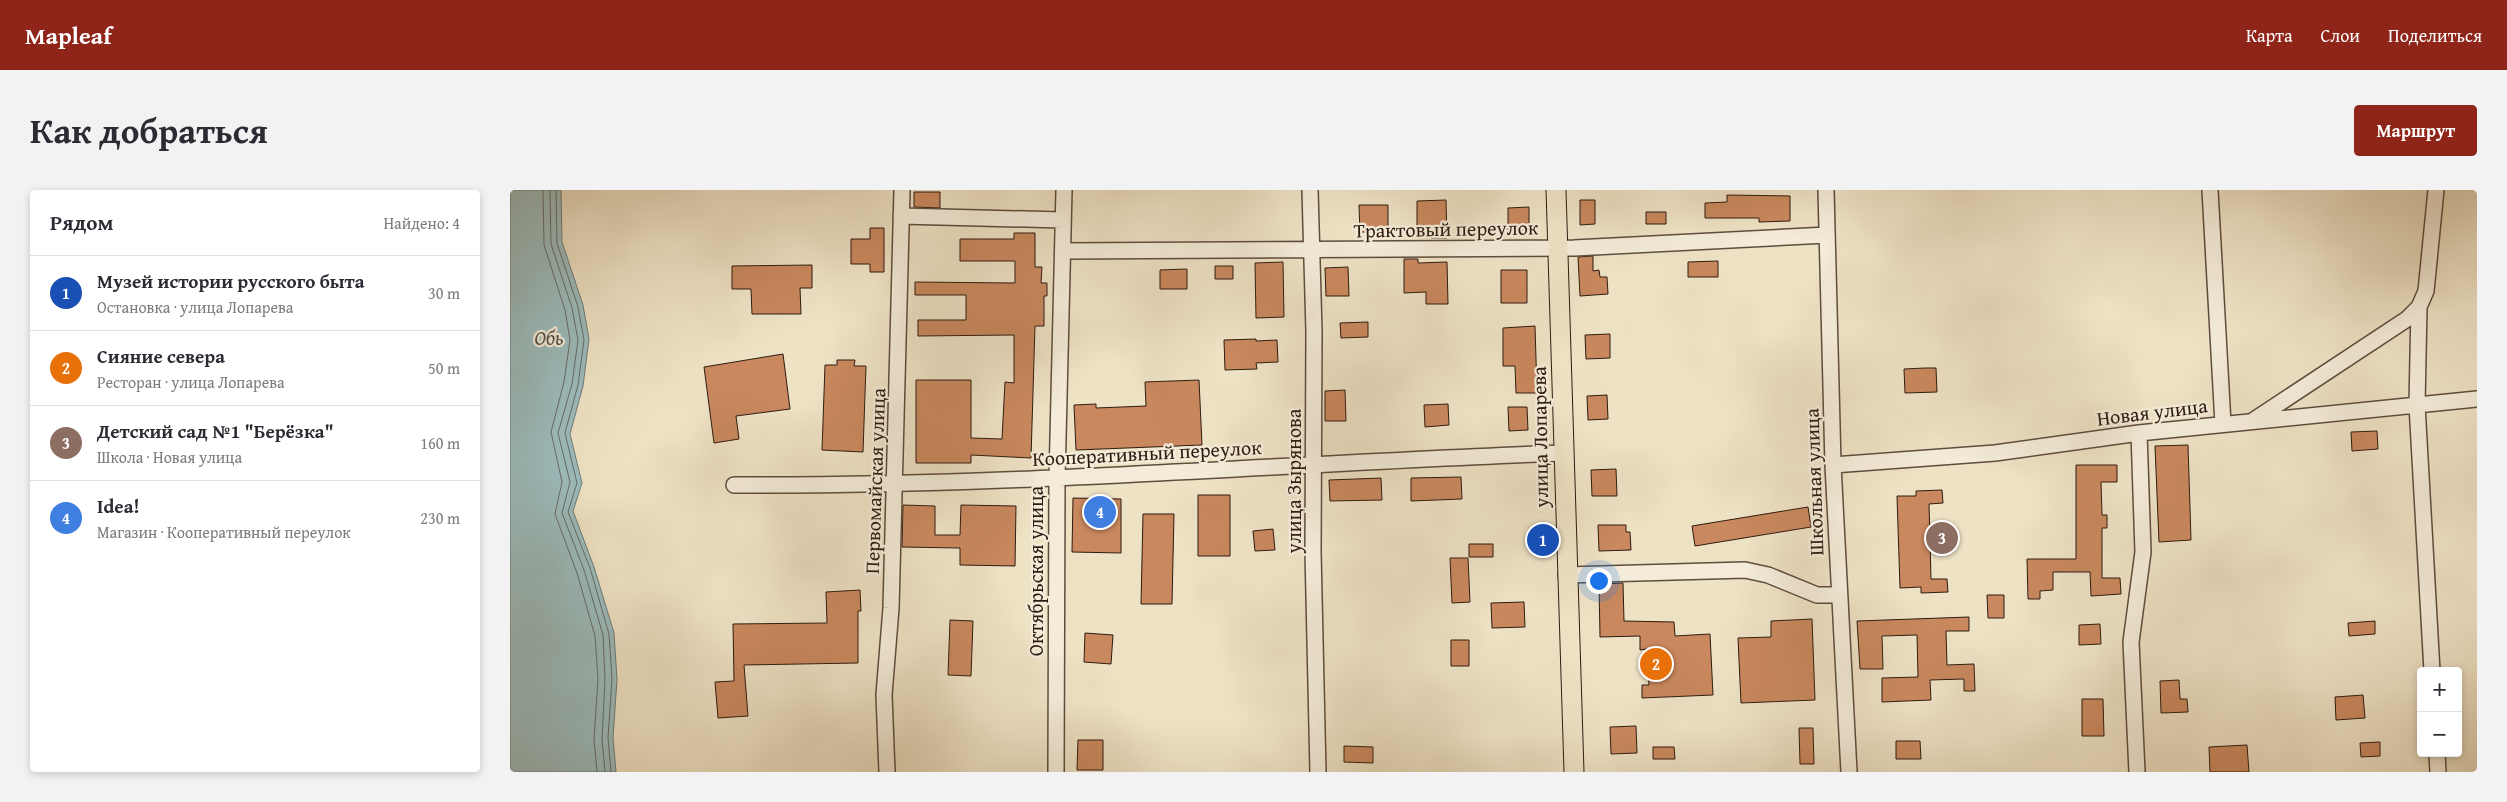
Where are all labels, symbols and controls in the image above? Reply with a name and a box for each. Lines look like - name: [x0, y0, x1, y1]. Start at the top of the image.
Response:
- text: Mapleaf: [25, 18, 112, 53]
- text: Карта: [2246, 22, 2293, 49]
- text: Слои: [2321, 22, 2360, 49]
- text: Поделиться: [2388, 22, 2482, 49]
- text: Как добраться: [30, 105, 268, 156]
- button: Маршрут: [2354, 105, 2477, 156]
- text: Рядом: [50, 207, 113, 238]
- text: Найдено: 4: [383, 211, 460, 235]
- street label: Трактовый переулок: [1353, 212, 1539, 245]
- text: Музей истории русского быта: [97, 267, 364, 295]
- text: 1: [62, 281, 70, 305]
- text: 30 m: [428, 281, 460, 305]
- text: Остановка · улица Лопарева: [97, 295, 293, 319]
- water label: Обь: [534, 322, 564, 353]
- text: Сияние севера: [97, 342, 225, 370]
- text: 2: [62, 356, 70, 380]
- text: 50 m: [428, 356, 460, 380]
- street label: улица Лопарева: [1524, 366, 1555, 509]
- text: Ресторан · улица Лопарева: [97, 370, 285, 394]
- street label: Первомайская улица: [857, 387, 892, 574]
- street label: Новая улица: [2095, 390, 2209, 433]
- street label: Школьная улица: [1796, 407, 1831, 556]
- street label: улица Зырянова: [1279, 408, 1308, 554]
- text: Детский сад №1 "Берёзка": [97, 417, 334, 445]
- text: 3: [62, 431, 70, 455]
- text: 160 m: [420, 431, 460, 455]
- street label: Кооперативный переулок: [1032, 432, 1263, 473]
- text: Школа · Новая улица: [97, 445, 242, 469]
- street label: Октябрьская улица: [1021, 485, 1050, 656]
- text: Idea!: [97, 492, 139, 520]
- pin: 4: [1084, 493, 1116, 531]
- text: 4: [62, 506, 70, 530]
- text: 230 m: [420, 506, 460, 530]
- pin: 3: [1926, 519, 1958, 557]
- text: Магазин · Кооперативный переулок: [97, 520, 351, 544]
- pin: 1: [1527, 521, 1559, 559]
- your location: [1586, 568, 1612, 594]
- pin: 2: [1640, 645, 1672, 683]
- map controls: [2417, 667, 2462, 757]
- button: +: [2417, 667, 2462, 712]
- button: −: [2417, 712, 2462, 757]

